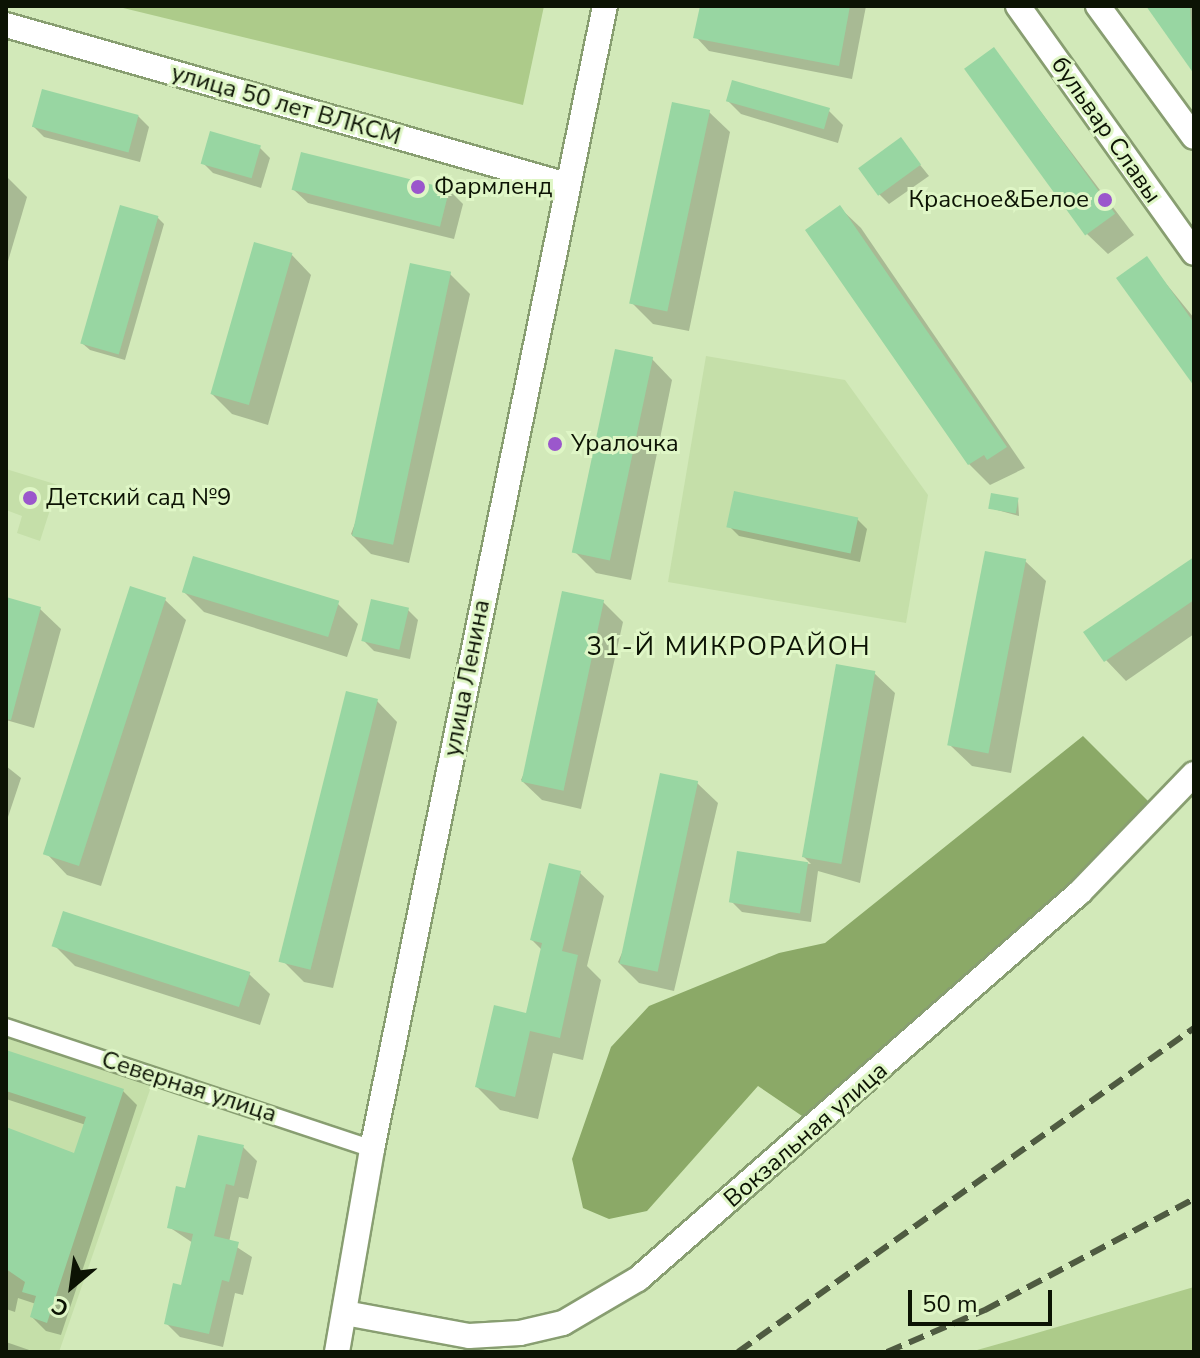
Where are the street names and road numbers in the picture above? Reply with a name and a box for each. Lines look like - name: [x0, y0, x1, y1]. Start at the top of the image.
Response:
- street label: бульвар Славы: [1045, 51, 1167, 209]
- street label: улица 50 лет ВЛКСМ: [168, 58, 404, 152]
- street label: улица Ленина: [438, 597, 496, 759]
- street label: Северная улица: [98, 1045, 280, 1129]
- street label: Вокзальная улица: [718, 1056, 894, 1214]

